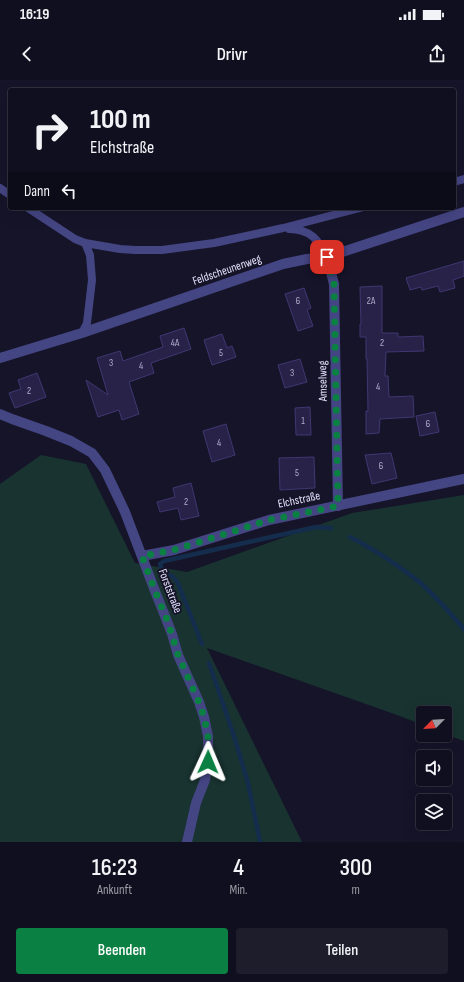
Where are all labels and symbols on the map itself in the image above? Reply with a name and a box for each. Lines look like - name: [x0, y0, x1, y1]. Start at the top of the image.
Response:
- pin: [310, 240, 344, 274]
- street label: Feldscheunenweg: [191, 251, 264, 289]
- house number: 6: [296, 295, 300, 307]
- house number: 2A: [367, 295, 376, 307]
- house number: 4A: [171, 337, 180, 349]
- house number: 2: [380, 337, 384, 349]
- house number: 5: [219, 347, 223, 359]
- house number: 3: [109, 357, 113, 369]
- house number: 4: [139, 360, 143, 372]
- street label: Amselweg: [315, 360, 331, 402]
- house number: 3: [290, 367, 294, 379]
- house number: 4: [376, 381, 380, 393]
- house number: 2: [27, 385, 31, 397]
- house number: 1: [301, 415, 305, 427]
- house number: 6: [426, 418, 430, 430]
- house number: 4: [217, 437, 221, 449]
- house number: 6: [379, 460, 383, 472]
- house number: 5: [295, 467, 299, 479]
- street label: Elchstraße: [276, 488, 322, 512]
- house number: 2: [184, 496, 188, 508]
- street label: Forststraße: [155, 567, 185, 615]
- north arrow: [416, 706, 452, 742]
- position arrow: [187, 741, 229, 783]

